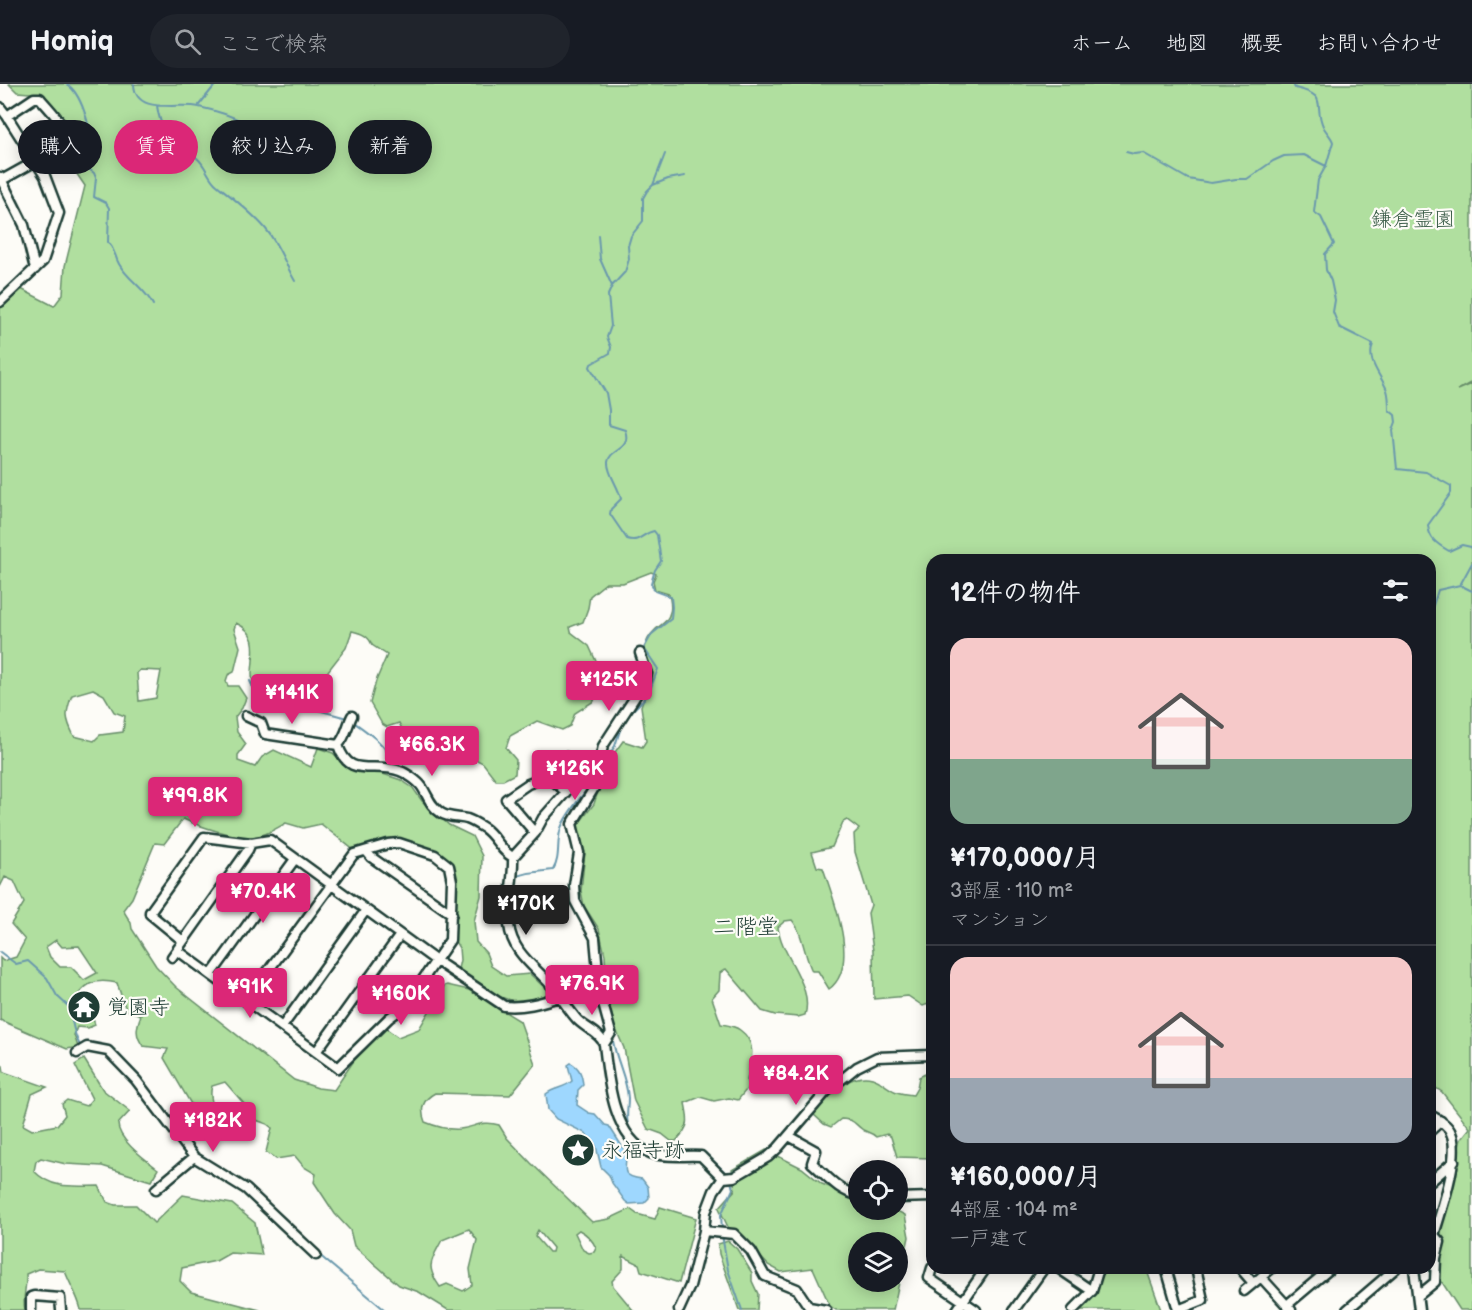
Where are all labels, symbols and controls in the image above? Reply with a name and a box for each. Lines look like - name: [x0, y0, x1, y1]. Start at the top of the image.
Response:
- search box: [150, 14, 570, 68]
- text: Homiq: [30, 25, 114, 58]
- icon: search: [171, 25, 204, 58]
- text: ここで検索: [219, 31, 329, 58]
- text: ホーム: [1071, 31, 1133, 56]
- text: 地図: [1166, 31, 1208, 56]
- text: 概要: [1241, 31, 1283, 56]
- text: お問い合わせ: [1316, 31, 1442, 56]
- chip: 購入: [18, 120, 102, 174]
- chip: 賃貸: [114, 120, 198, 174]
- chip: 絞り込み: [210, 120, 336, 174]
- chip: 新着: [348, 120, 432, 174]
- park label: 鎌倉霊園: [1371, 207, 1455, 232]
- icon: filters: [1379, 574, 1412, 607]
- text: 12件の物件: [950, 578, 1081, 609]
- pin: ¥125K: [567, 661, 651, 712]
- text: ¥125K: [580, 668, 638, 692]
- pin: ¥141K: [250, 674, 334, 725]
- icon: home: [1127, 677, 1235, 785]
- text: ¥141K: [265, 681, 319, 705]
- pin: ¥66.3K: [383, 726, 481, 777]
- text: ¥66.3K: [399, 733, 465, 757]
- pin: ¥126K: [533, 750, 617, 801]
- text: ¥126K: [546, 757, 604, 781]
- pin: ¥99.8K: [146, 777, 244, 828]
- text: ¥99.8K: [162, 784, 228, 808]
- text: ¥170,000/月: [950, 843, 1100, 874]
- pin: ¥70.4K: [214, 873, 312, 924]
- text: 3部屋 · 110 m²: [950, 879, 1073, 903]
- text: ¥70.4K: [230, 880, 296, 904]
- pin: ¥170K: [484, 885, 568, 936]
- text: ¥170K: [497, 892, 555, 916]
- text: マンション: [950, 908, 1049, 932]
- district label: 二階堂: [713, 914, 779, 941]
- pin: ¥76.9K: [543, 965, 641, 1016]
- pin: ¥91K: [214, 968, 286, 1019]
- text: ¥76.9K: [559, 972, 625, 996]
- text: ¥91K: [227, 975, 273, 999]
- pin: ¥160K: [359, 975, 443, 1026]
- text: ¥160K: [372, 982, 430, 1006]
- temple icon: 覚園寺: [66, 989, 102, 1025]
- place label: 覚園寺: [107, 995, 170, 1020]
- icon: home: [1127, 996, 1235, 1104]
- pin: ¥84.2K: [747, 1055, 845, 1106]
- text: ¥84.2K: [763, 1062, 829, 1086]
- pin: ¥182K: [171, 1102, 255, 1153]
- text: ¥182K: [184, 1109, 242, 1133]
- place icon: 永福寺跡: [560, 1132, 596, 1168]
- place label: 永福寺跡: [601, 1138, 685, 1163]
- map controls: [848, 1160, 908, 1292]
- button: locate: [848, 1160, 908, 1220]
- text: ¥160,000/月: [950, 1162, 1102, 1193]
- text: 4部屋 · 104 m²: [950, 1198, 1078, 1222]
- text: 一戸建て: [950, 1227, 1030, 1251]
- button: layers: [848, 1232, 908, 1292]

